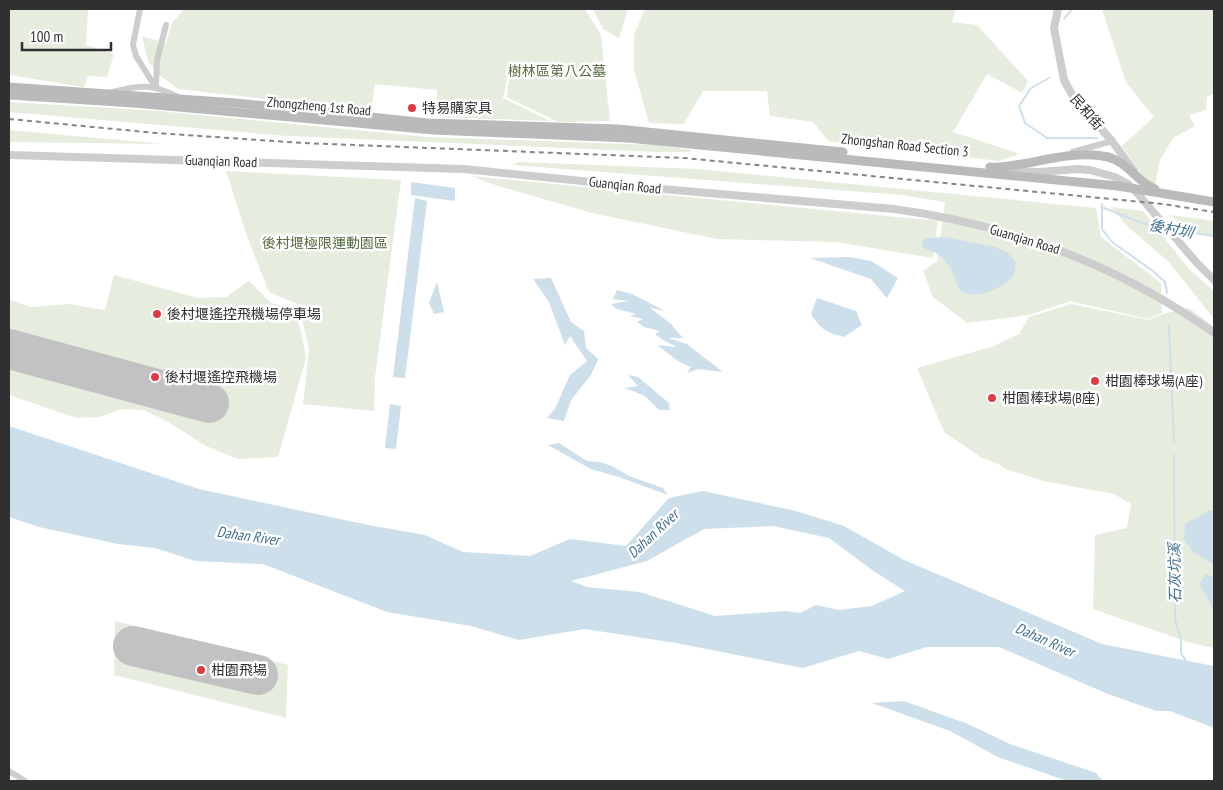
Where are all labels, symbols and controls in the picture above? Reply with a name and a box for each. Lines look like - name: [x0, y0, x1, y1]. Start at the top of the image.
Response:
- scale bar: [22, 20, 111, 52]
- text: 100 m: [30, 27, 63, 46]
- park label: 樹林區第八公墓: [508, 62, 606, 80]
- street label: 民和街: [1066, 90, 1108, 134]
- street label: Zhongzheng 1st Road: [266, 92, 372, 120]
- place label: 特易購家具: [422, 99, 492, 117]
- marker: 特易購家具: [406, 102, 418, 114]
- street label: Zhongshan Road Section 3: [840, 129, 970, 161]
- street label: Guanqian Road: [185, 151, 257, 171]
- street label: Guanqian Road: [588, 172, 662, 198]
- water label: 後村圳: [1147, 215, 1197, 243]
- street label: Guanqian Road: [988, 220, 1062, 258]
- park label: 後村堰極限運動園區: [262, 234, 388, 252]
- place label: 後村堰遙控飛機場停車場: [167, 305, 321, 323]
- marker: 後村堰遙控飛機場停車場: [151, 308, 163, 320]
- place label: 後村堰遙控飛機場: [165, 368, 277, 386]
- marker: 後村堰遙控飛機場: [149, 371, 161, 383]
- place label: 柑園棒球場(A座): [1105, 372, 1203, 390]
- marker: 柑園棒球場(A座): [1089, 375, 1101, 387]
- place label: 柑園棒球場(B座): [1002, 389, 1100, 407]
- marker: 柑園棒球場(B座): [986, 392, 998, 404]
- water label: Dahan River: [623, 504, 683, 562]
- water label: Dahan River: [216, 522, 282, 550]
- water label: 石灰坑溪: [1164, 541, 1185, 603]
- water label: Dahan River: [1013, 618, 1079, 662]
- place label: 柑園飛場: [211, 661, 267, 679]
- marker: 柑園飛場: [195, 664, 207, 676]

